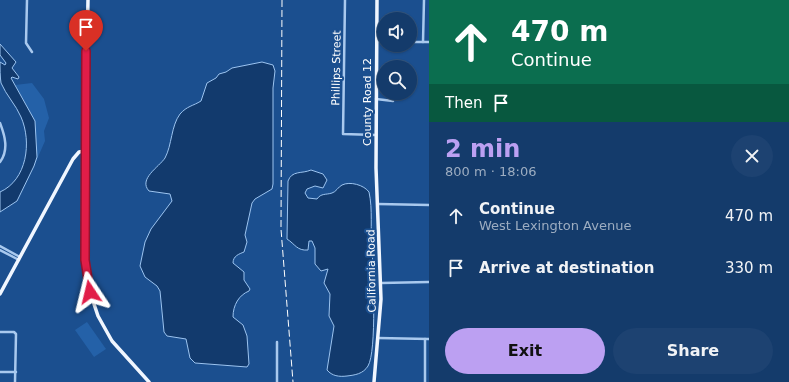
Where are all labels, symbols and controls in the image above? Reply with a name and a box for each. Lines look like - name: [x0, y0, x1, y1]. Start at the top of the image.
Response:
- pin: [69, 10, 103, 51]
- map controls: [377, 12, 417, 100]
- button: sound: [377, 12, 417, 52]
- text: 470 m: [511, 15, 608, 48]
- icon: arrive: [75, 16, 97, 38]
- icon: ahead: [445, 16, 497, 68]
- street label: Phillips Street: [329, 29, 344, 106]
- text: Continue: [511, 49, 592, 70]
- street label: County Road 12: [361, 58, 374, 146]
- button: search: [377, 60, 417, 100]
- icon: arrive: [490, 92, 512, 114]
- text: Then: [445, 94, 482, 112]
- text: 2 min: [445, 135, 520, 163]
- button: close: [731, 135, 773, 177]
- text: 800 m · 18:06: [445, 164, 536, 179]
- text: Continue: [479, 200, 555, 218]
- icon: ahead: [445, 205, 467, 227]
- text: 470 m: [725, 207, 773, 225]
- text: West Lexington Avenue: [479, 218, 631, 233]
- street label: California Road: [364, 229, 379, 313]
- icon: arrive: [445, 257, 467, 279]
- text: Arrive at destination: [479, 259, 654, 277]
- text: 330 m: [725, 259, 773, 277]
- position arrow: [69, 271, 111, 313]
- button: Exit: [445, 328, 605, 374]
- button: Share: [613, 328, 773, 374]

